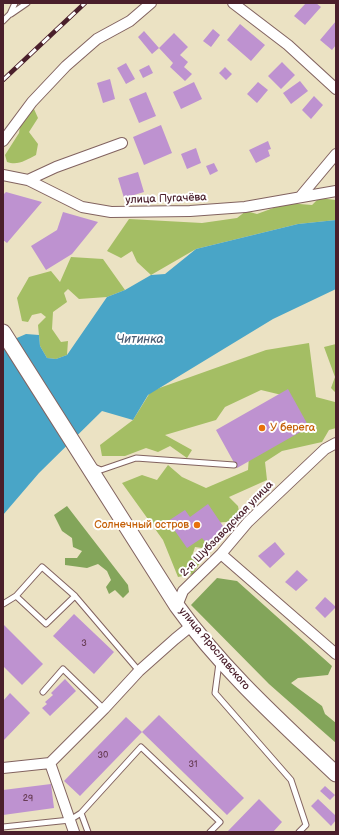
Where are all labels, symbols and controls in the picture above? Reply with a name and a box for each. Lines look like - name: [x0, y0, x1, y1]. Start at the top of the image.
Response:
- street label: улица Пугачёва: [125, 191, 207, 207]
- water label: Читинка: [116, 333, 164, 347]
- place label: У берега: [270, 421, 315, 435]
- marker: У берега: [257, 423, 267, 433]
- street label: 2-я Шубзаводская улица: [178, 478, 276, 580]
- place label: Солнечный остров: [94, 518, 189, 532]
- marker: Солнечный остров: [192, 520, 202, 530]
- street label: улица Ярославского: [176, 605, 252, 693]
- house number: 3: [81, 639, 87, 649]
- house number: 30: [98, 751, 108, 761]
- house number: 31: [188, 760, 198, 770]
- house number: 29: [23, 794, 33, 804]

